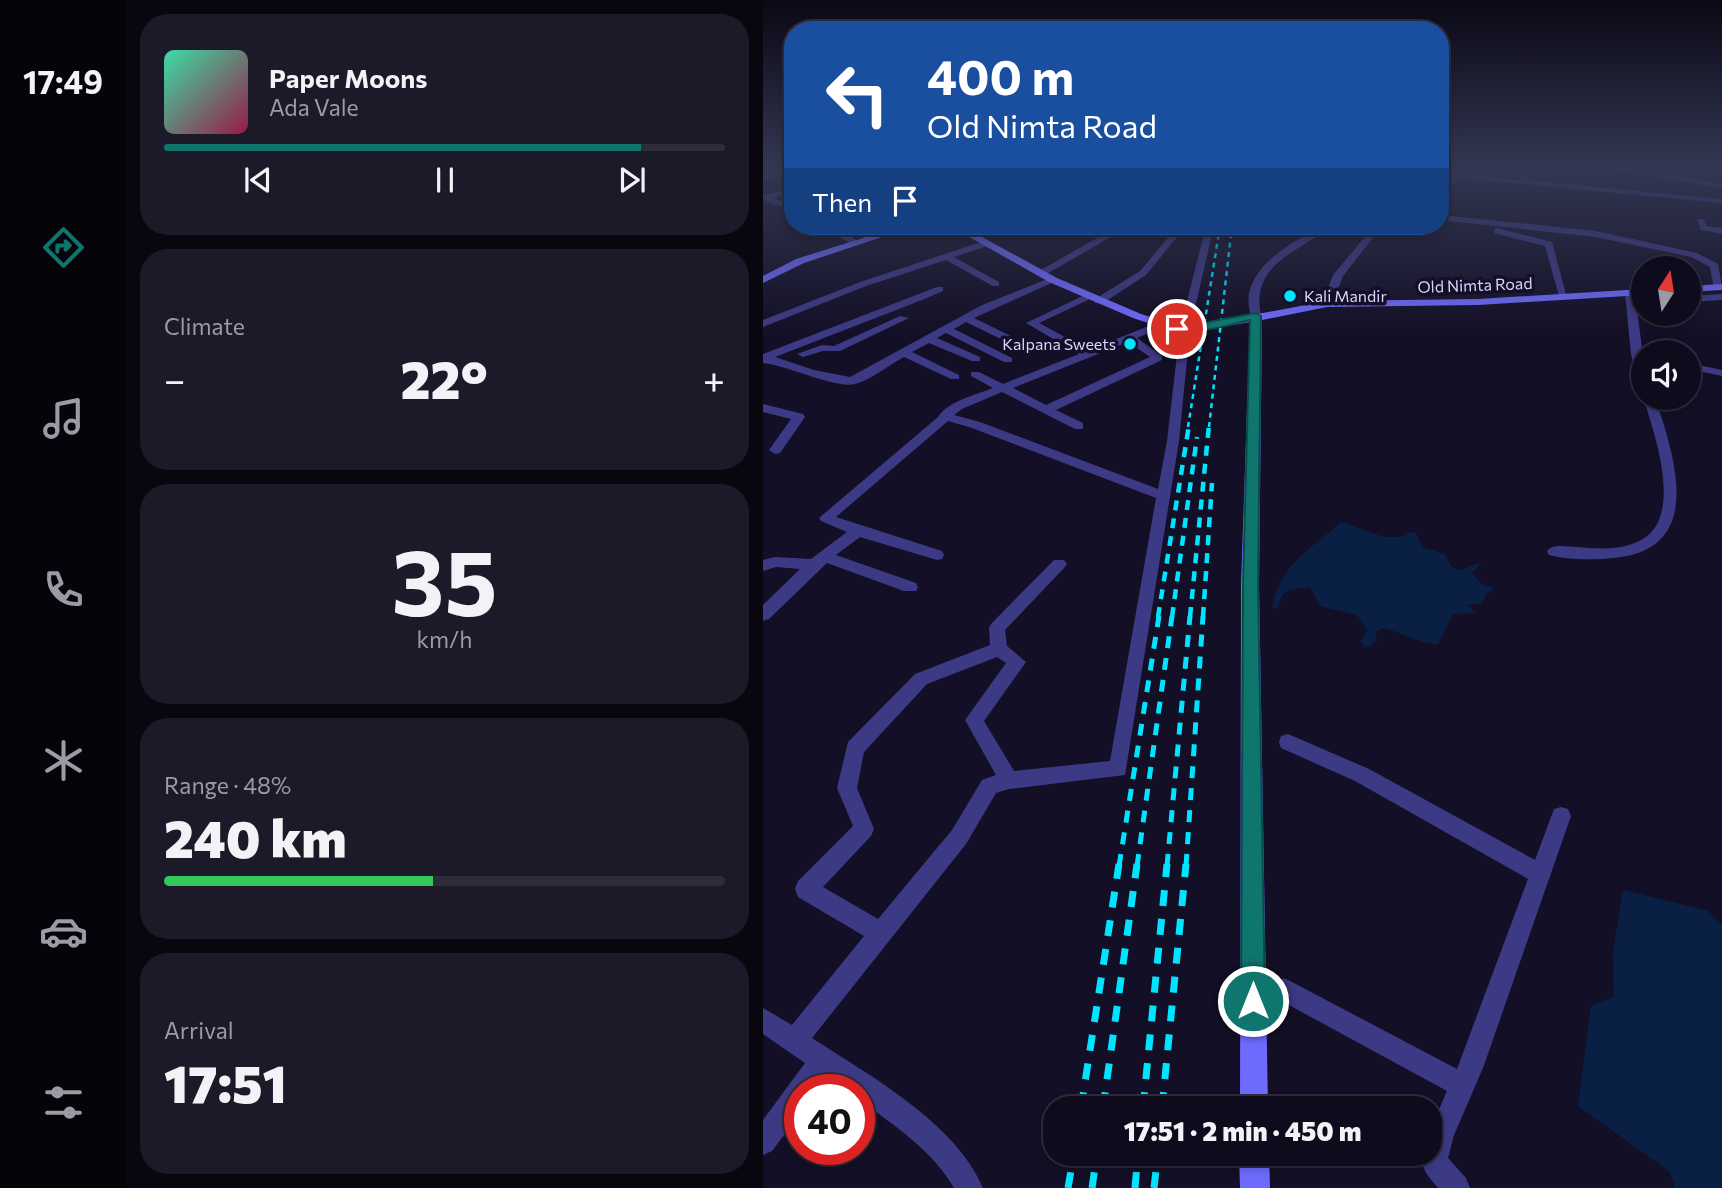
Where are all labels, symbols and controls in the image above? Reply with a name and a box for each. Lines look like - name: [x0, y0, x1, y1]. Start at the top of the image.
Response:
- text: 400 m: [927, 45, 1074, 105]
- icon: left: [812, 49, 903, 140]
- text: 17:49: [23, 61, 103, 101]
- text: Paper Moons: [269, 62, 427, 93]
- text: Ada Vale: [269, 93, 359, 121]
- text: Old Nimta Road: [927, 105, 1157, 145]
- icon: previous: [239, 161, 277, 199]
- icon: pause: [426, 161, 464, 199]
- icon: next: [613, 161, 651, 199]
- icon: arrive: [886, 182, 924, 220]
- text: Then: [812, 186, 872, 217]
- icon: directions: [39, 223, 88, 272]
- north arrow: [1631, 256, 1701, 326]
- map controls: [1631, 256, 1701, 410]
- street label: Old Nimta Road: [1417, 273, 1533, 296]
- place label: Kali Mandir: [1304, 286, 1387, 305]
- marker: Kali Mandir: [1282, 288, 1298, 304]
- pin: [1147, 299, 1207, 359]
- icon: arrive: [1158, 310, 1196, 348]
- text: Climate: [164, 312, 245, 340]
- place label: Kalpana Sweets: [1002, 334, 1116, 353]
- marker: Kalpana Sweets: [1122, 336, 1138, 352]
- button: sound: [1631, 340, 1701, 410]
- text: 22°: [400, 346, 488, 410]
- text: −: [164, 355, 186, 402]
- text: +: [703, 355, 725, 402]
- icon: music: [39, 394, 88, 443]
- text: 35: [391, 523, 498, 635]
- icon: phone: [39, 565, 88, 614]
- text: km/h: [417, 625, 472, 653]
- icon: climate: [39, 736, 88, 785]
- text: Range · 48%: [164, 771, 291, 799]
- text: 240 km: [164, 805, 347, 869]
- icon: car: [39, 907, 88, 956]
- position arrow: [1216, 964, 1290, 1038]
- text: Arrival: [164, 1016, 234, 1044]
- text: 17:51: [164, 1050, 287, 1114]
- speed limit sign: 40: [784, 1074, 875, 1165]
- icon: filters: [39, 1078, 88, 1127]
- text: 17:51 · 2 min · 450 m: [1124, 1115, 1361, 1146]

